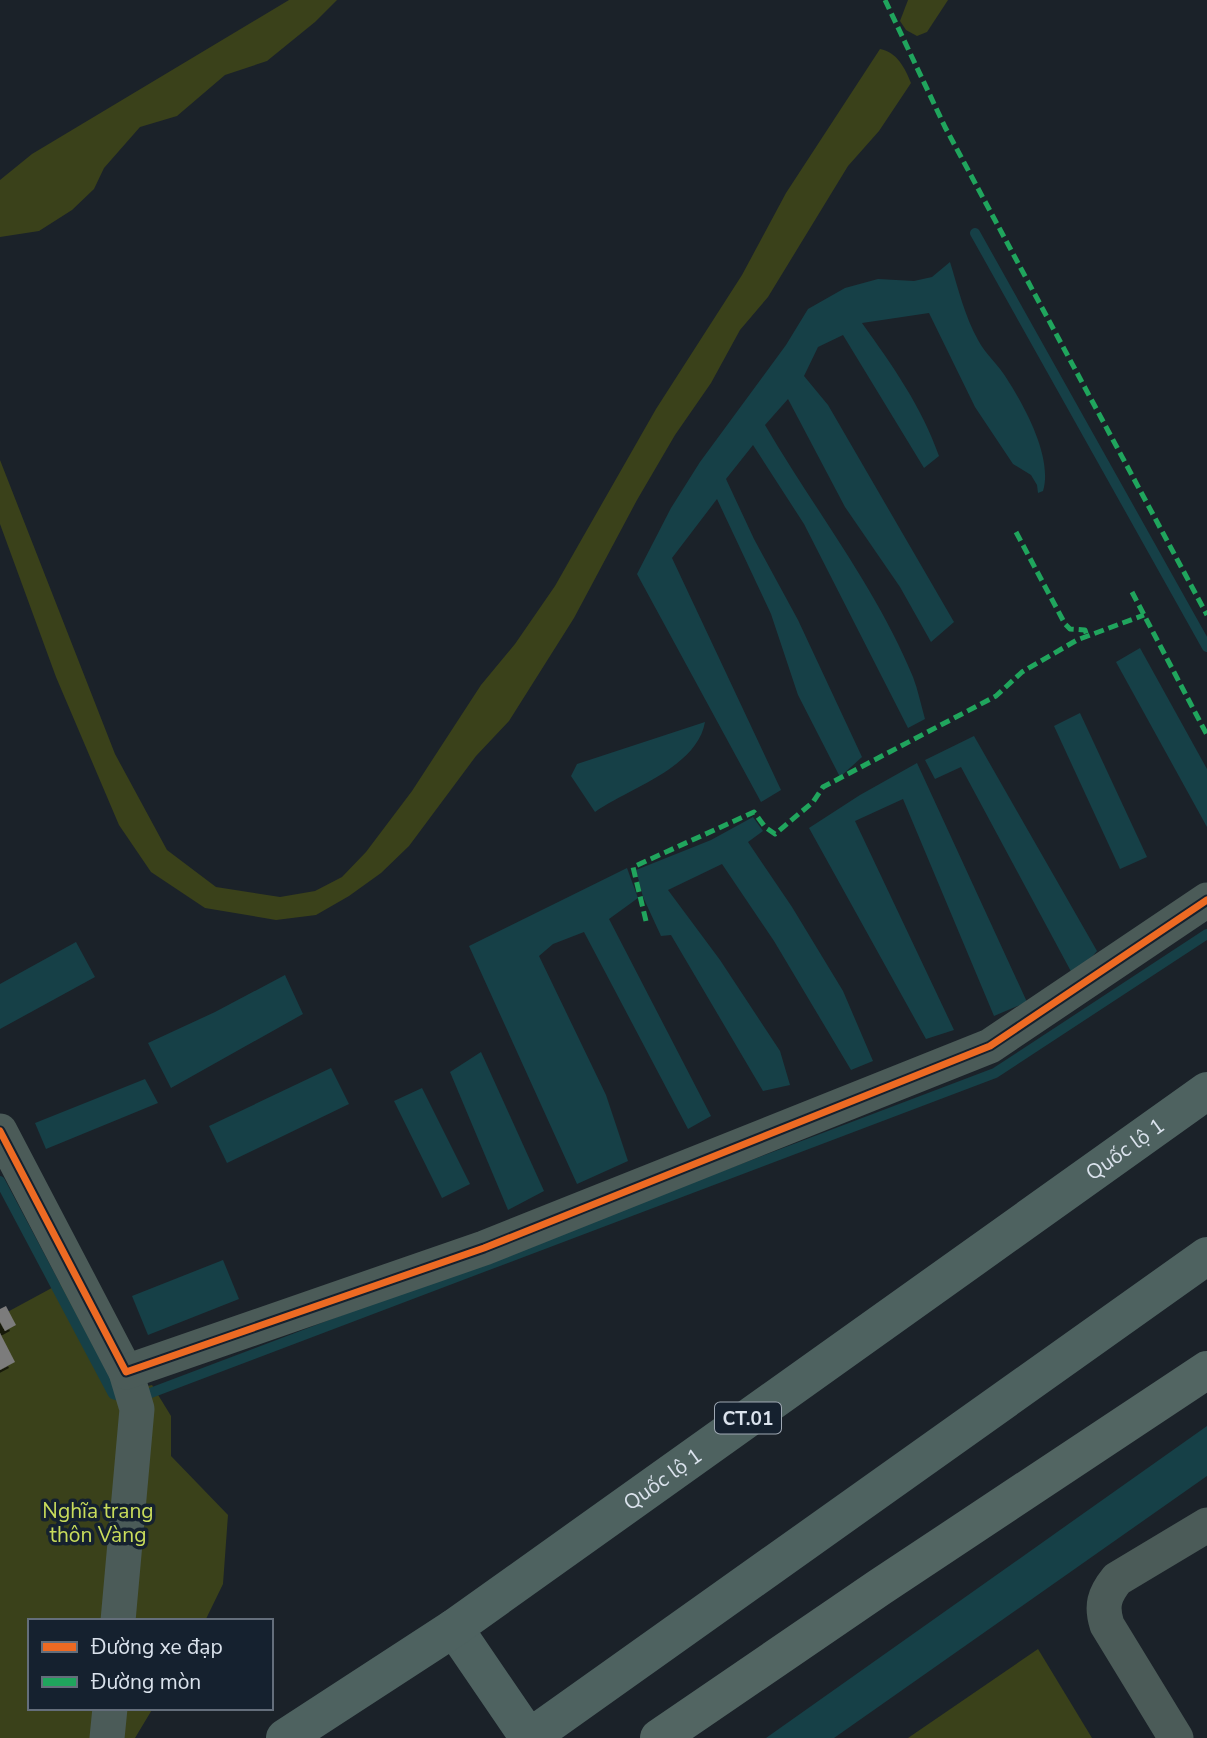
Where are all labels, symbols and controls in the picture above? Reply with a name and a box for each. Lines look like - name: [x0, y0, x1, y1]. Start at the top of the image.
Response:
- street label: Quốc lộ 1: [1080, 1112, 1170, 1187]
- road number: CT.01: [715, 1402, 781, 1434]
- street label: Quốc lộ 1: [618, 1441, 708, 1517]
- park label: Nghĩa trang thôn Vàng: [42, 1497, 154, 1549]
- legend: [28, 1619, 273, 1710]
- text: Đường xe đạp: [90, 1633, 223, 1661]
- text: Đường mòn: [90, 1668, 201, 1696]

